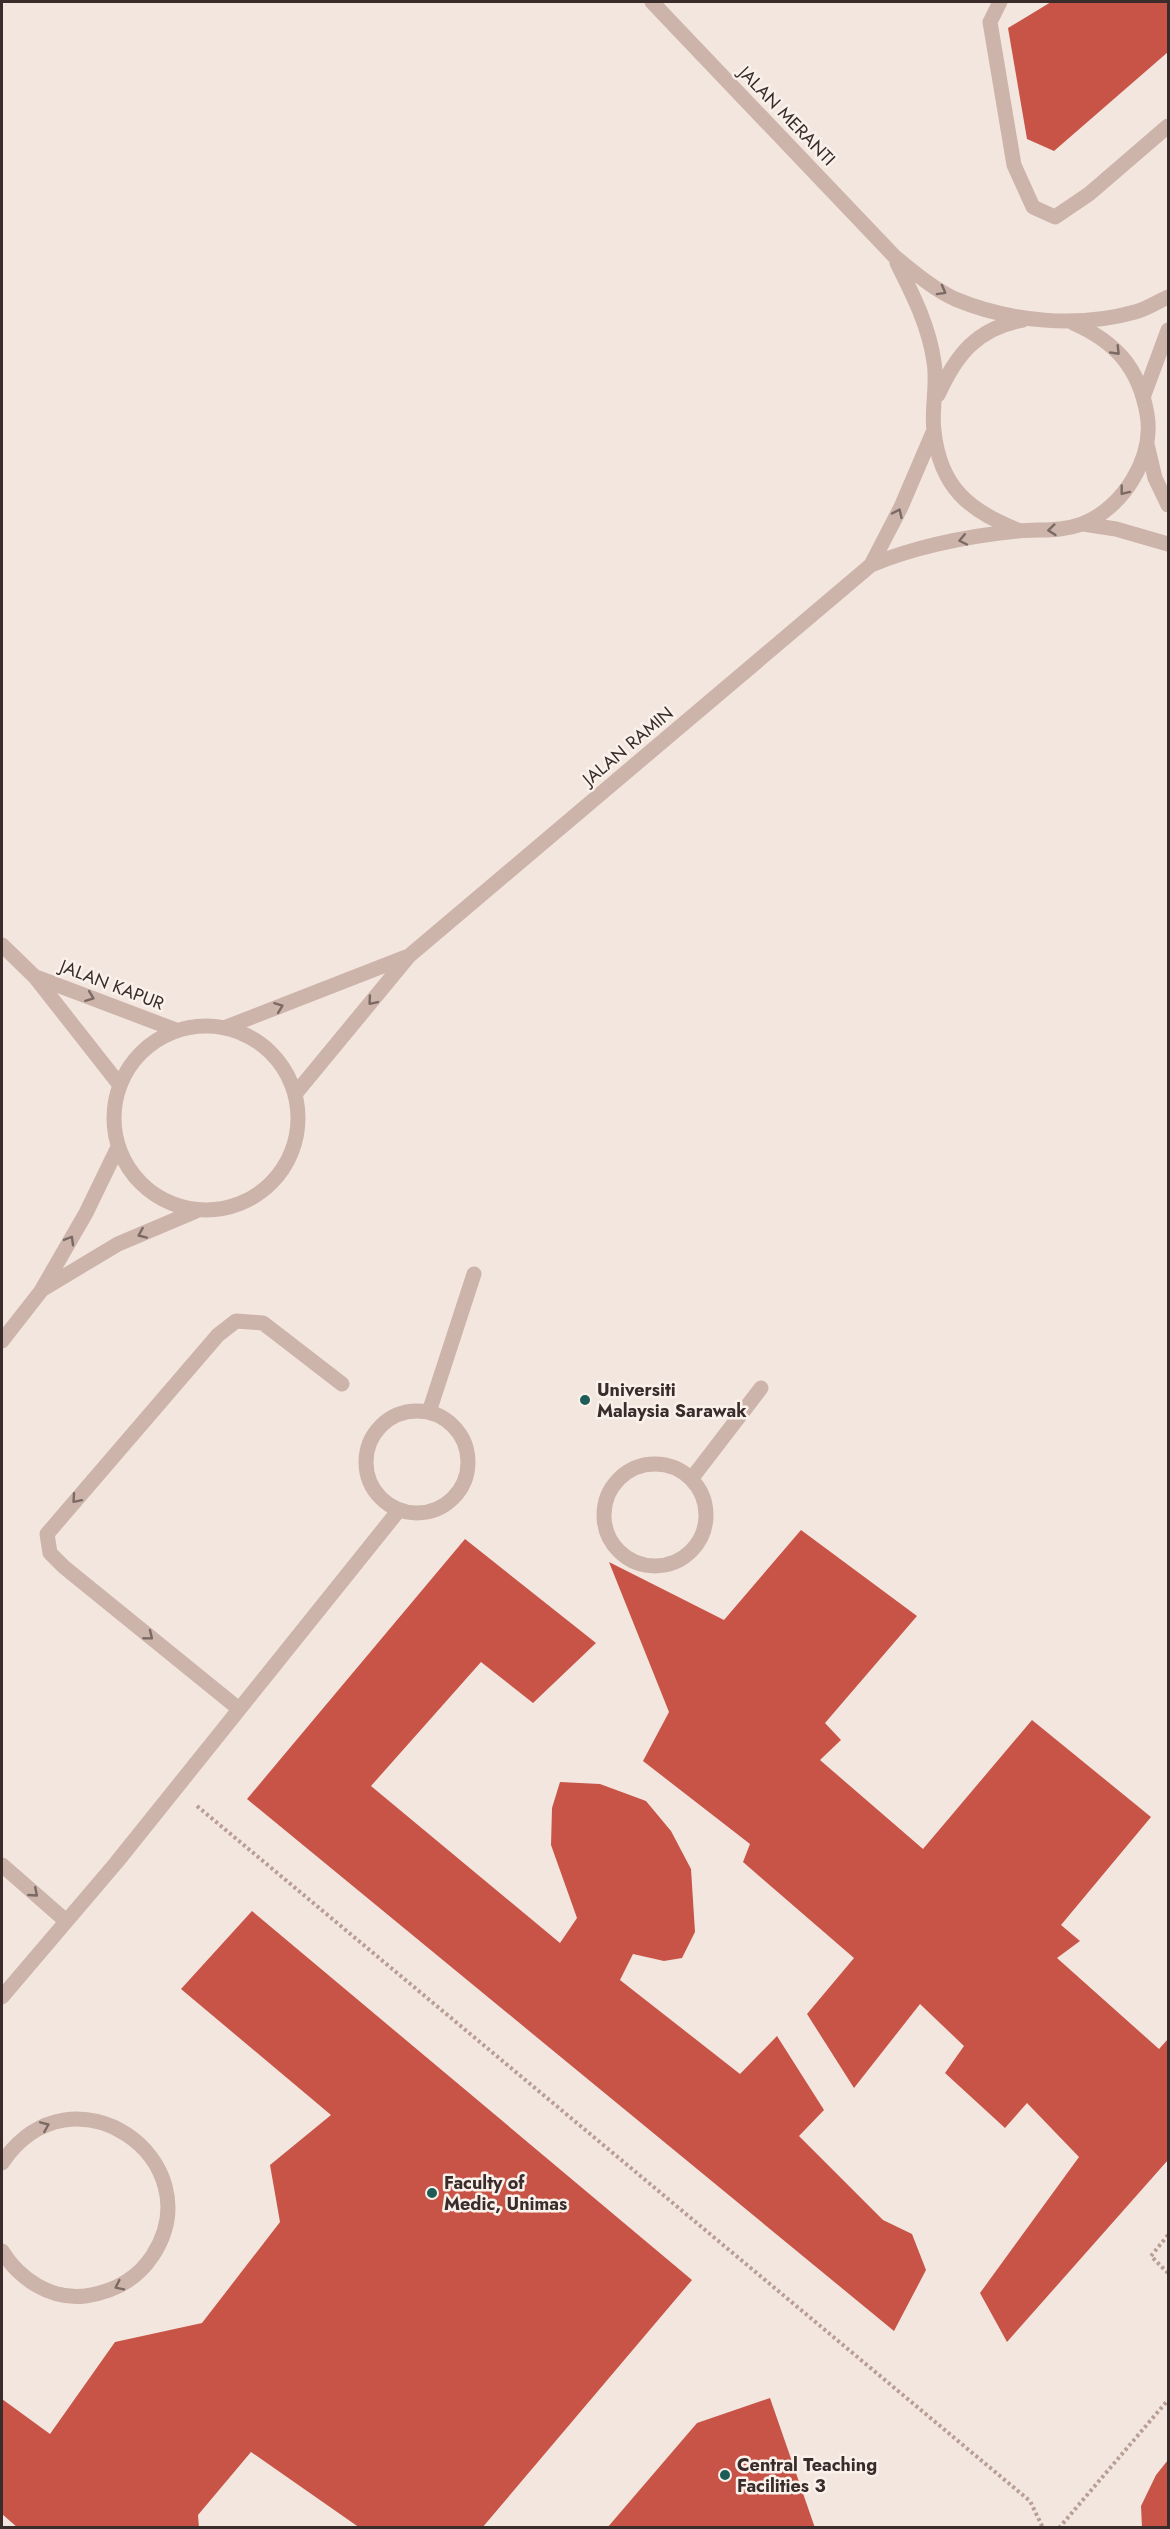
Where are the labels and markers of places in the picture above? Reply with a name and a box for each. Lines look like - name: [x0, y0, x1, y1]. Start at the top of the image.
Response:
- place label: Universiti Malaysia Sarawak: [597, 1377, 747, 1424]
- marker: Universiti Malaysia Sarawak: [578, 1393, 592, 1407]
- place label: Faculty of Medic, Unimas: [444, 2170, 567, 2217]
- marker: Faculty of Medic, Unimas: [425, 2186, 439, 2200]
- place label: Central Teaching Facilities 3: [737, 2452, 877, 2499]
- marker: Central Teaching Facilities 3: [718, 2468, 732, 2482]

